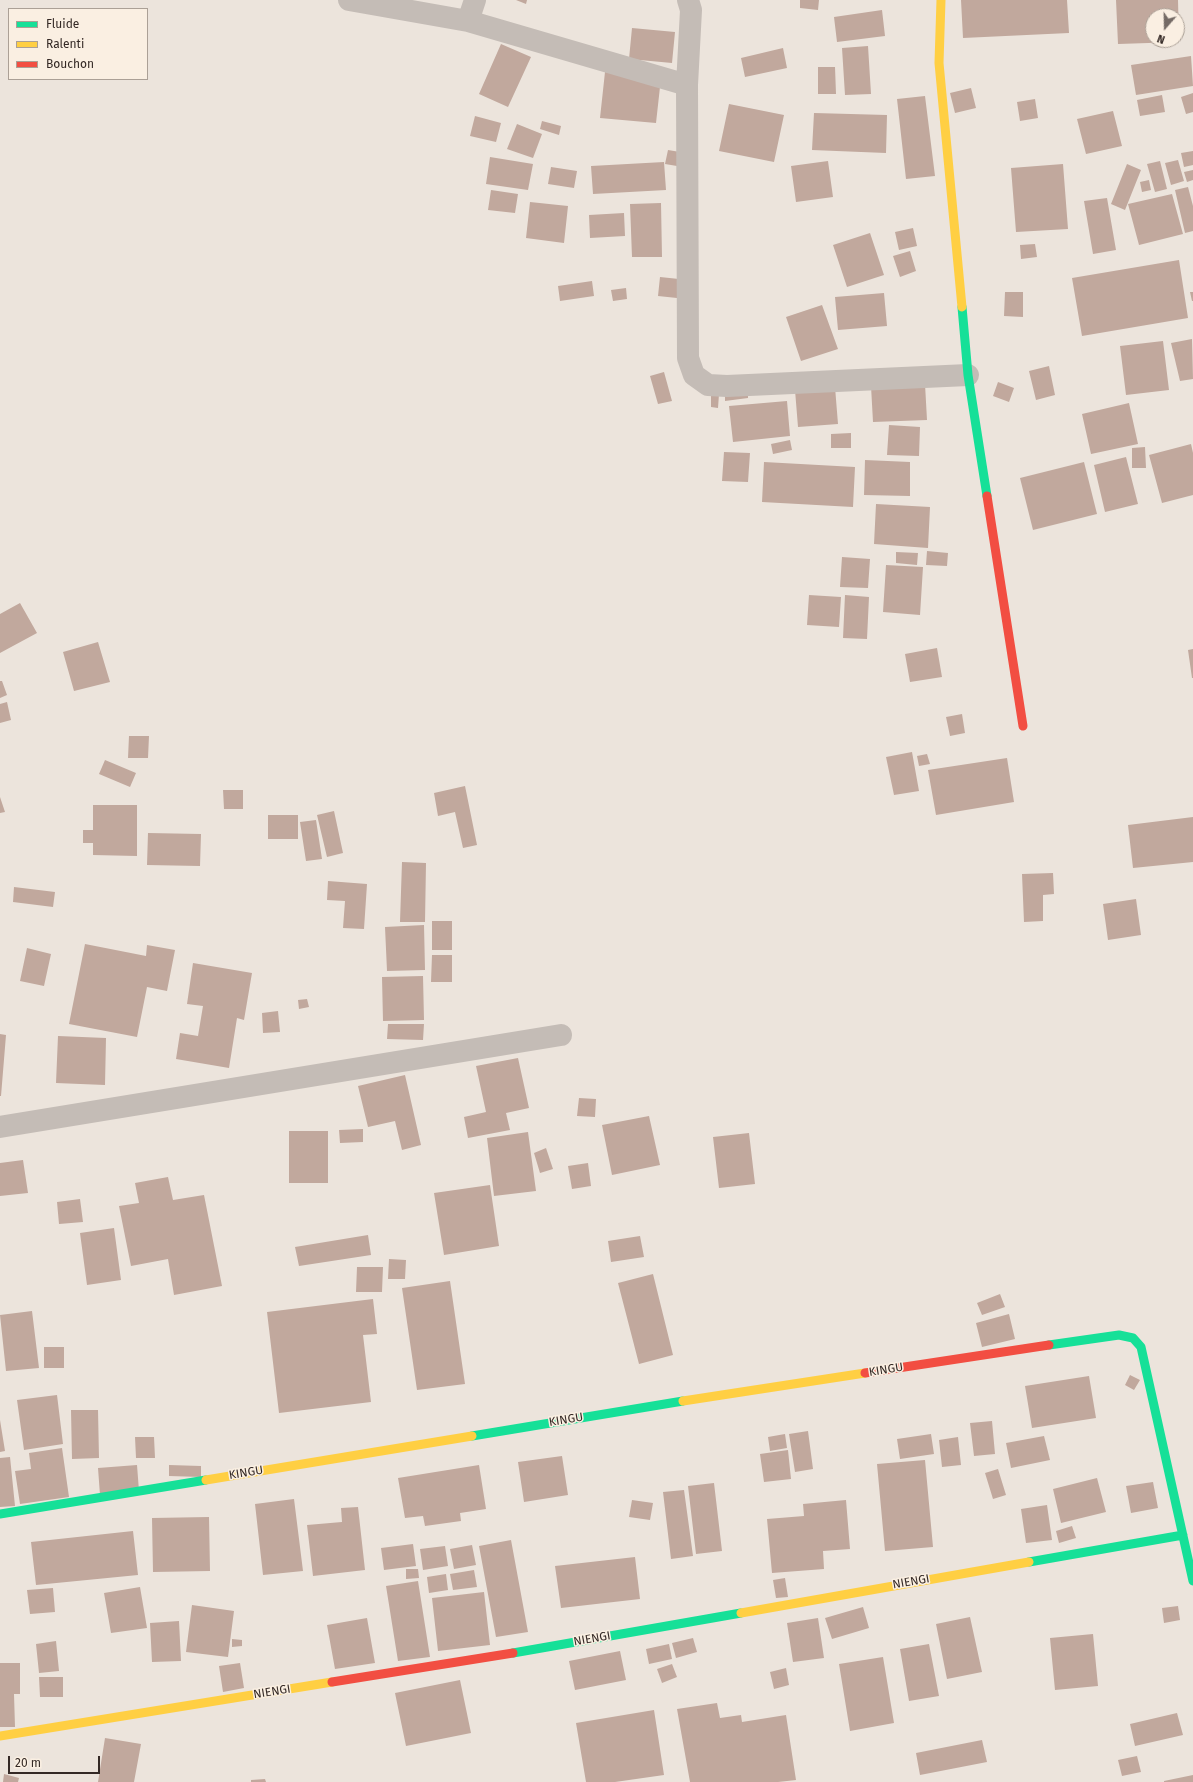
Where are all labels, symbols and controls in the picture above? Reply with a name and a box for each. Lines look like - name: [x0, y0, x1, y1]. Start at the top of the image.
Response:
- legend: [8, 8, 148, 80]
- north arrow: [1145, 8, 1185, 48]
- text: Fluide: [46, 17, 79, 31]
- text: N: [1155, 31, 1167, 46]
- text: Ralenti: [46, 37, 84, 51]
- text: Bouchon: [46, 57, 94, 71]
- street label: KINGU: [868, 1360, 904, 1380]
- street label: KINGU: [548, 1410, 584, 1430]
- street label: KINGU: [228, 1463, 264, 1483]
- street label: NIENGI: [891, 1572, 931, 1592]
- street label: NIENGI: [572, 1629, 612, 1649]
- street label: NIENGI: [252, 1682, 292, 1702]
- scale bar: [10, 1748, 102, 1774]
- text: 20 m: [15, 1756, 41, 1770]

